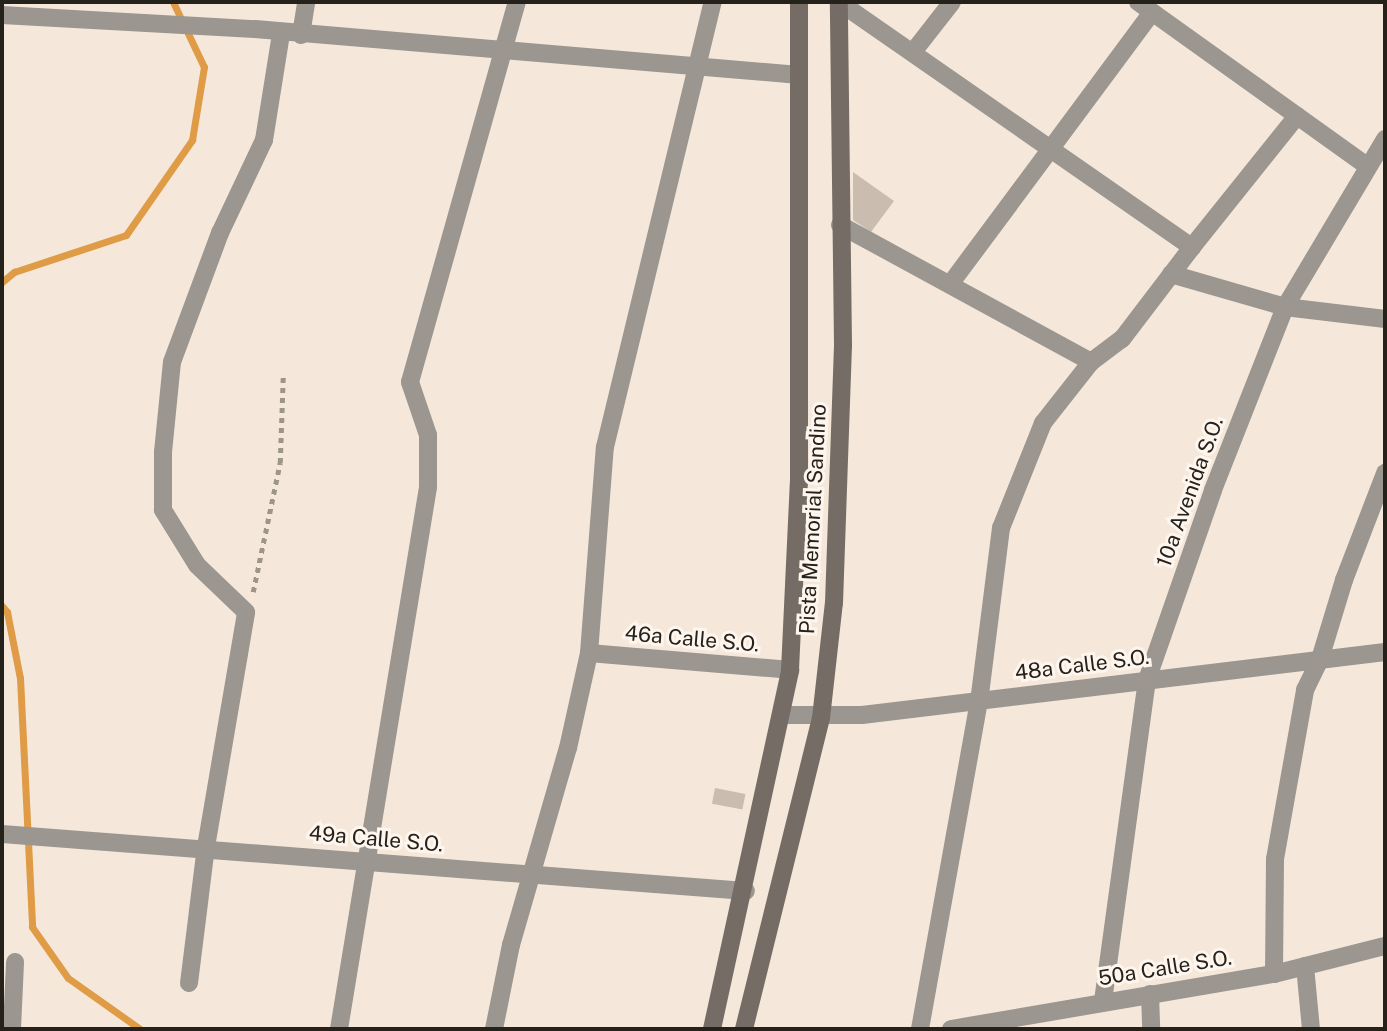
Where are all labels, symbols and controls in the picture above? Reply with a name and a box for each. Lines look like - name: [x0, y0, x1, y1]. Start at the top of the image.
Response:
- street label: Pista Memorial Sandino: [794, 403, 832, 635]
- street label: 10a Avenida S.O.: [1151, 414, 1229, 570]
- street label: 46a Calle S.O.: [624, 621, 760, 657]
- street label: 48a Calle S.O.: [1013, 644, 1151, 686]
- street label: 49a Calle S.O.: [308, 821, 444, 857]
- street label: 50a Calle S.O.: [1096, 945, 1234, 991]

